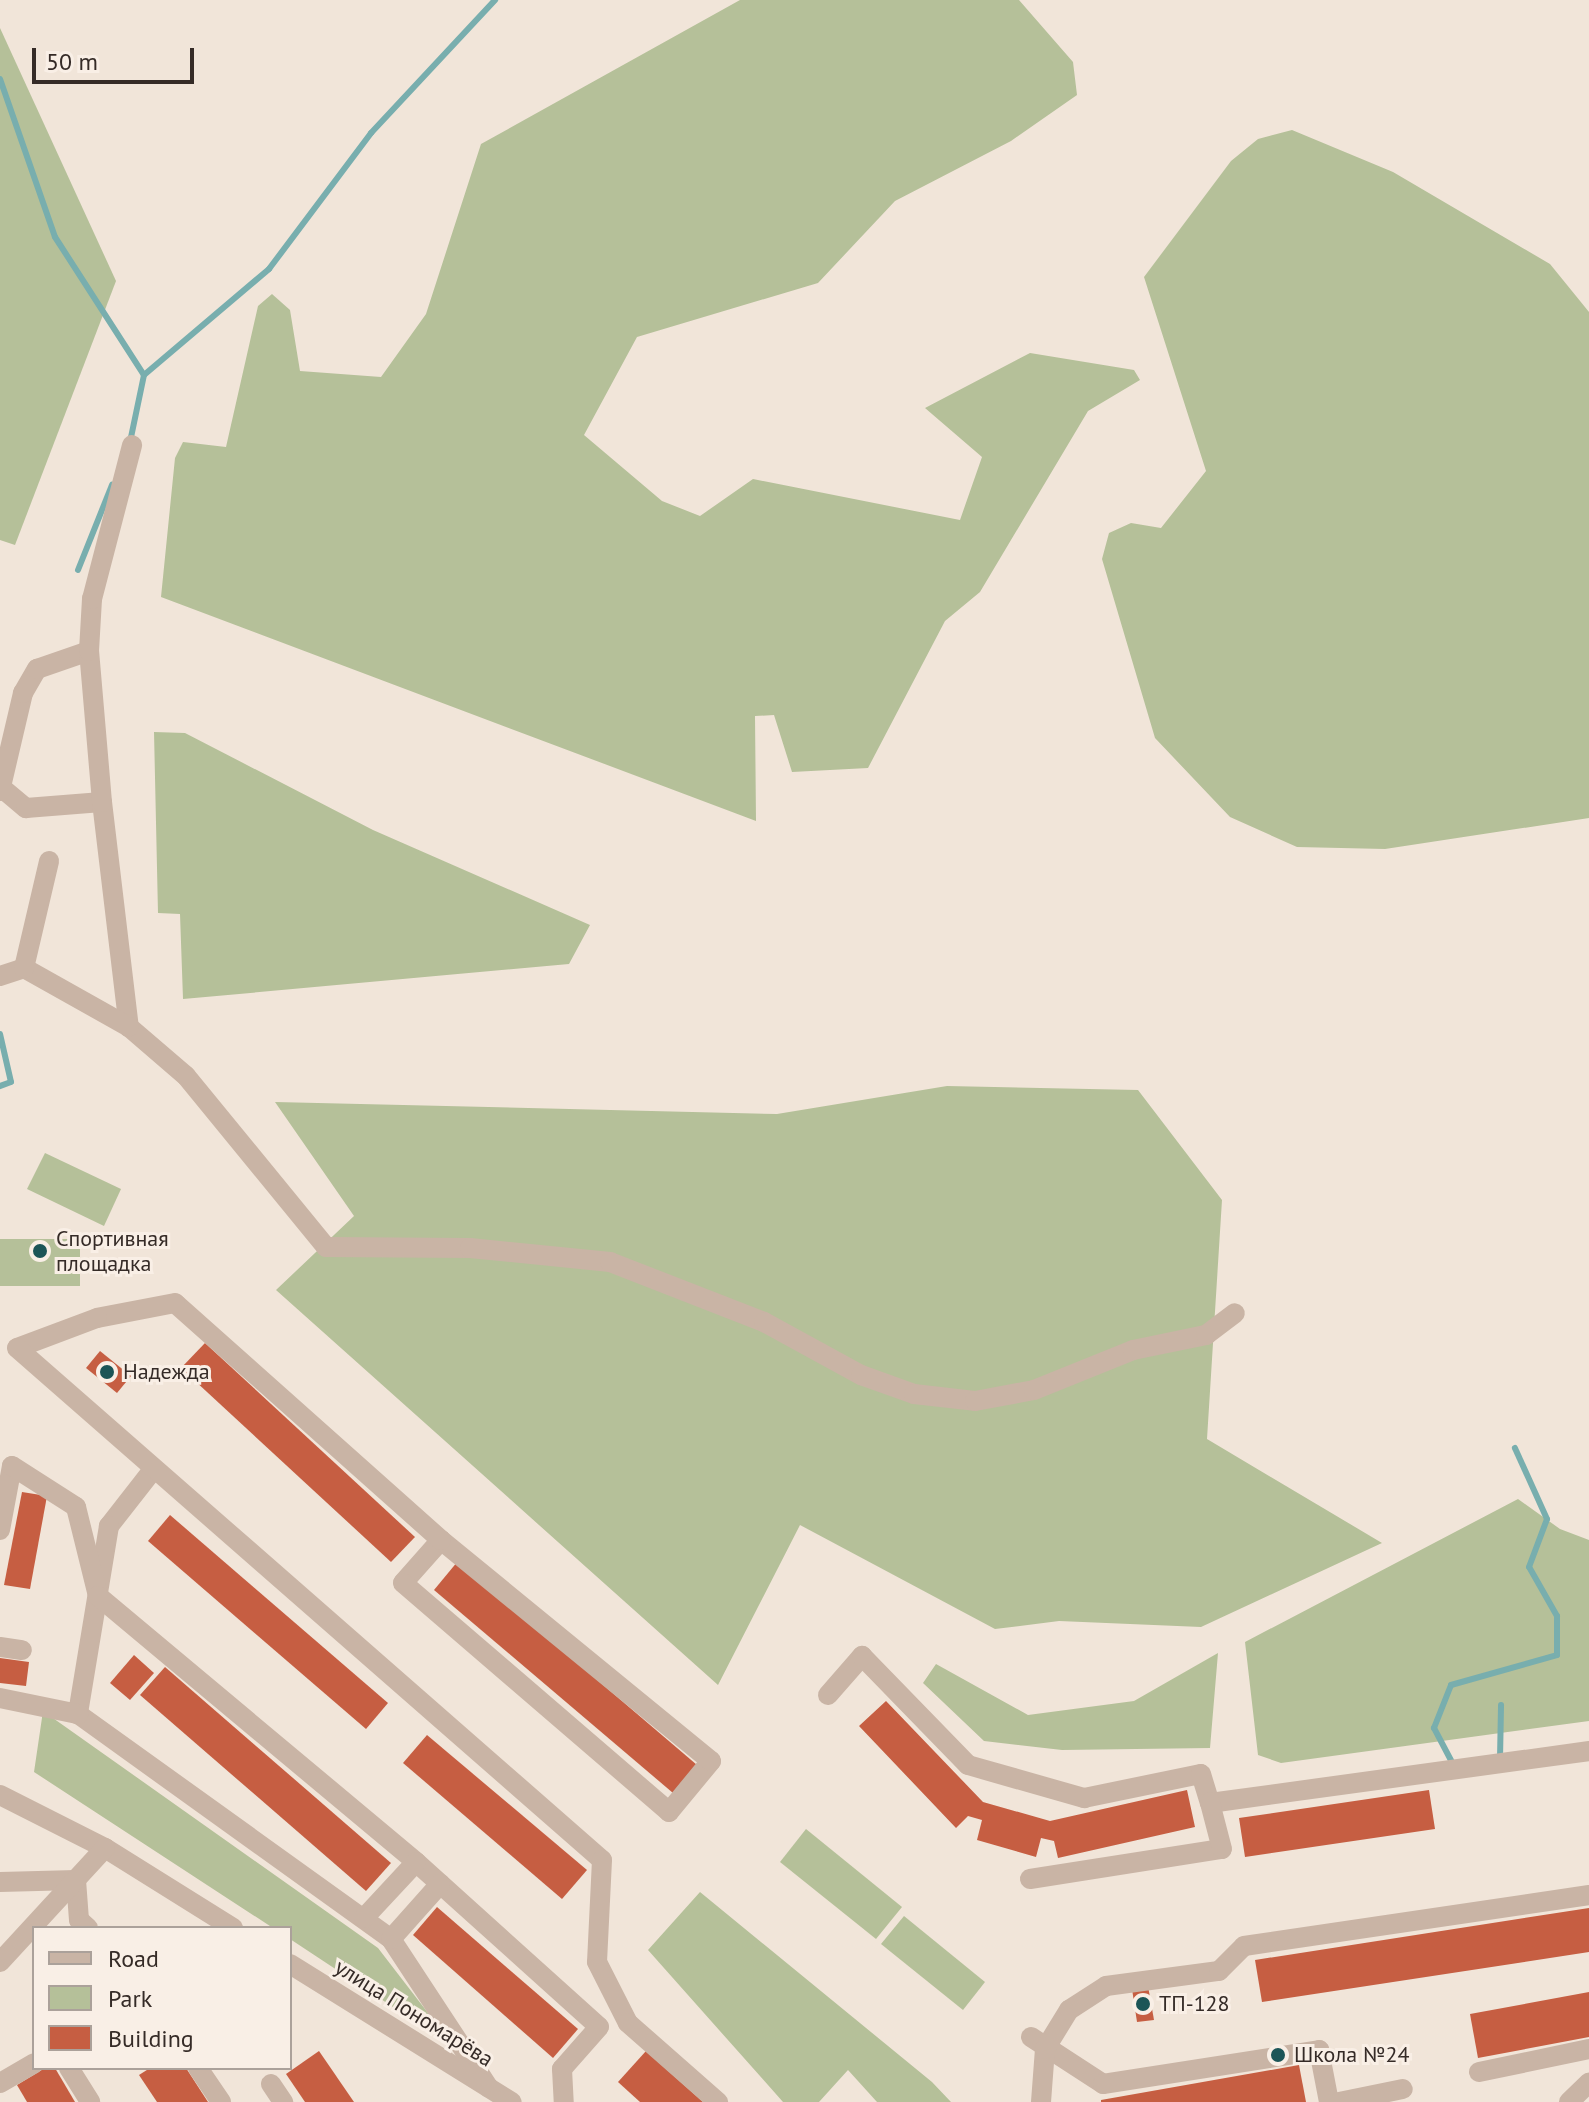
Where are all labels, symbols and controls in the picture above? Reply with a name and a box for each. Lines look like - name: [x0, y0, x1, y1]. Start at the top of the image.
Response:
- scale bar: [36, 32, 198, 82]
- text: 50 m: [46, 46, 98, 77]
- place label: Спортивная площадка: [56, 1225, 169, 1276]
- marker: Спортивная площадка: [31, 1242, 49, 1260]
- place label: Надежда: [123, 1359, 210, 1385]
- marker: Надежда: [98, 1363, 116, 1381]
- legend: [32, 1926, 292, 2070]
- text: Road: [108, 1943, 159, 1974]
- street label: улица Пономарёва: [330, 1954, 498, 2072]
- text: Park: [108, 1983, 152, 2014]
- place label: ТП-128: [1159, 1991, 1230, 2017]
- marker: ТП-128: [1134, 1995, 1152, 2013]
- text: Building: [108, 2023, 194, 2054]
- place label: Школа №24: [1294, 2042, 1410, 2068]
- marker: Школа №24: [1269, 2046, 1287, 2064]

